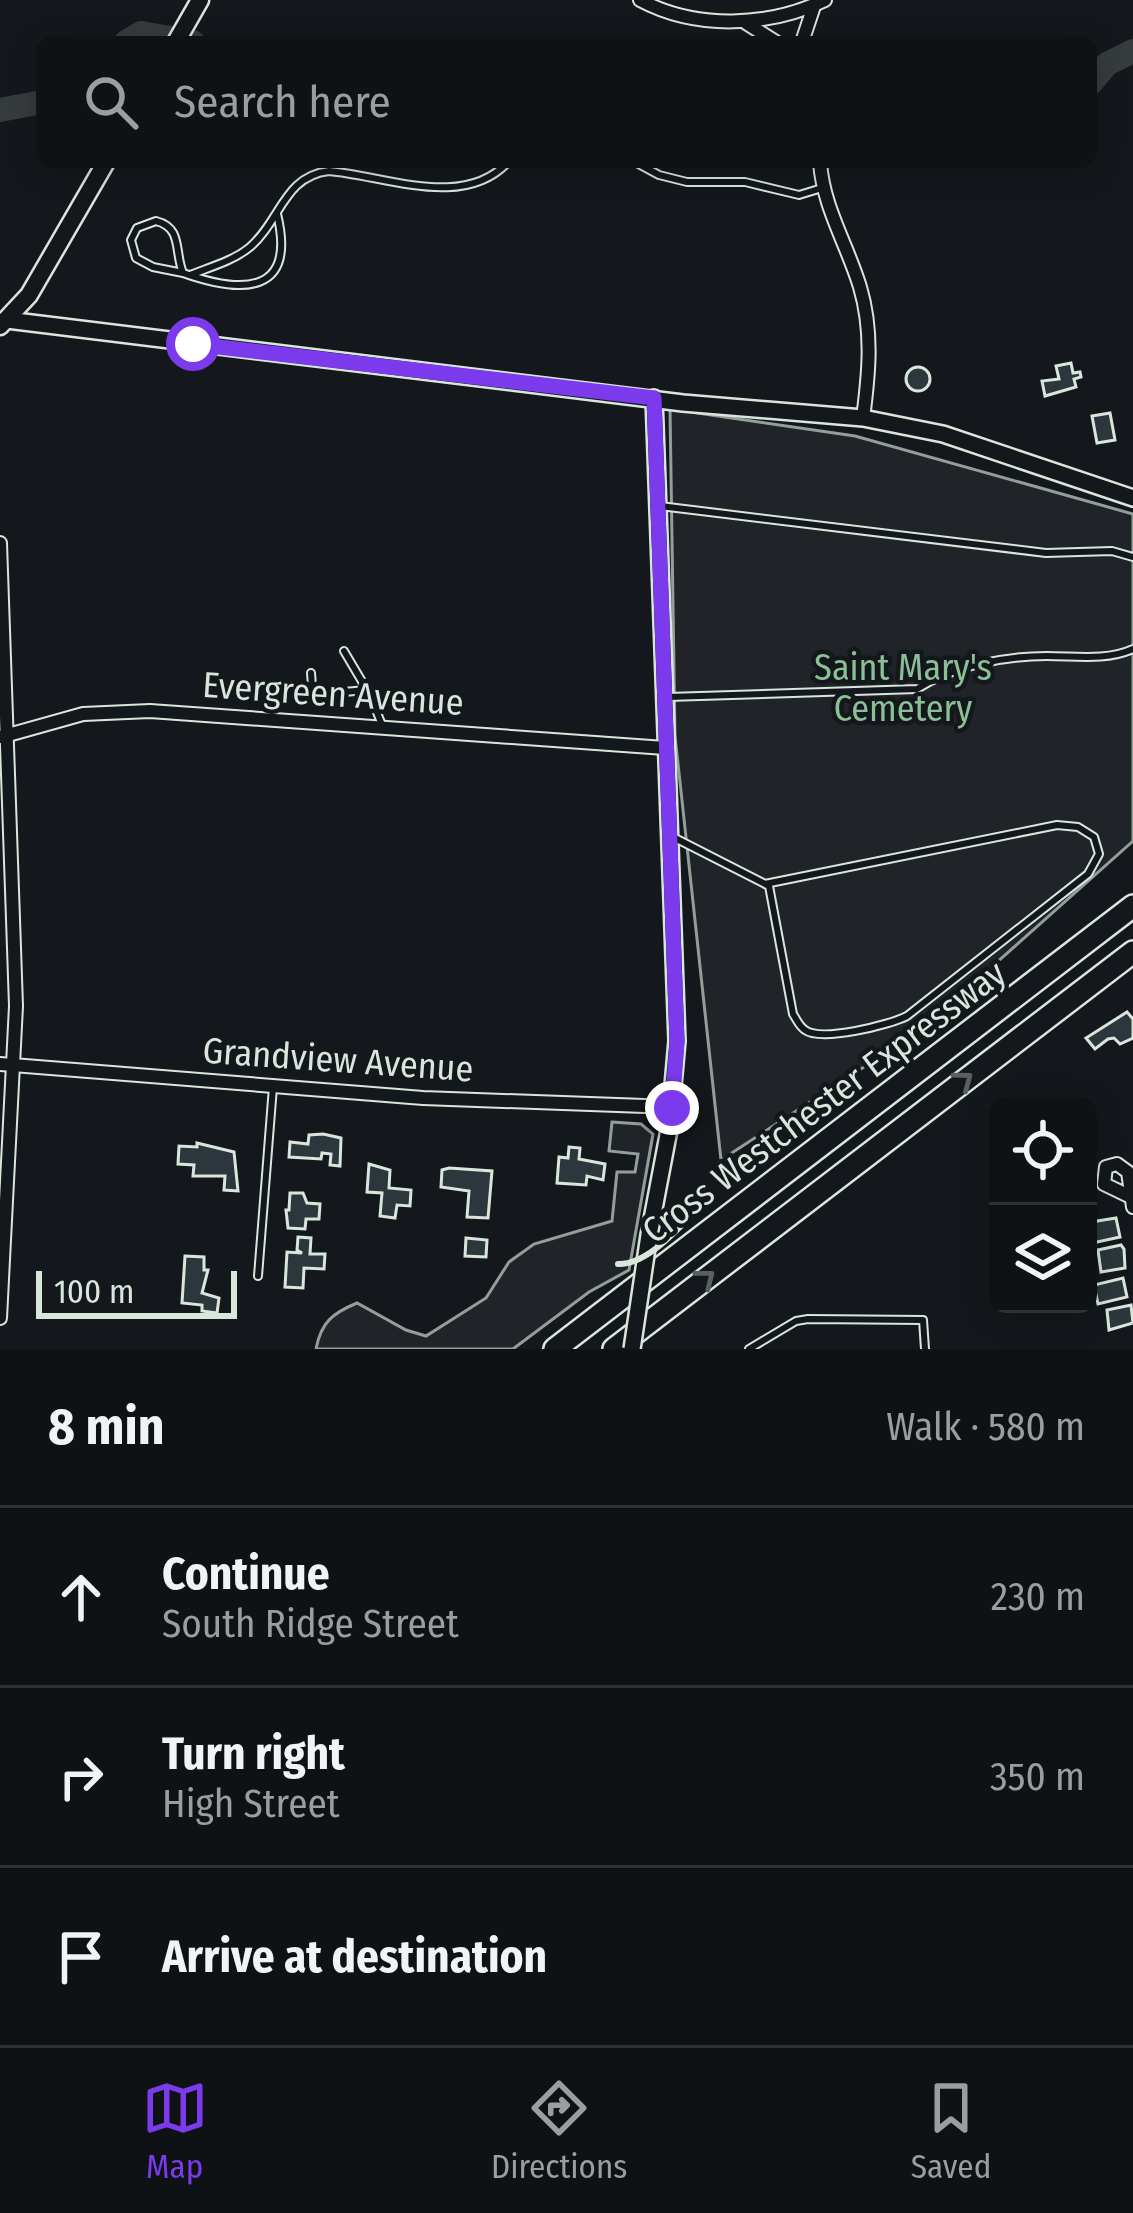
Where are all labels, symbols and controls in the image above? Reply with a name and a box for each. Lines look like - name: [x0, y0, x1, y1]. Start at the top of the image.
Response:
- search box: [36, 36, 1097, 168]
- icon: search: [78, 69, 144, 135]
- text: Search here: [174, 75, 391, 129]
- route start: [166, 317, 220, 371]
- park label: Saint Mary's Cemetery: [814, 646, 992, 731]
- street label: Evergreen Avenue: [201, 663, 465, 725]
- street label: Cross Westchester Expressway: [634, 951, 1014, 1253]
- street label: Grandview Avenue: [201, 1029, 475, 1091]
- one-way arrow: [950, 1073, 972, 1095]
- route end: [645, 1081, 699, 1135]
- map controls: [989, 1097, 1097, 1313]
- button: locate: [989, 1097, 1097, 1205]
- button: layers: [989, 1205, 1097, 1313]
- scale bar: [36, 1265, 237, 1318]
- one-way arrow: [693, 1271, 715, 1292]
- text: 100 m: [54, 1272, 134, 1312]
- text: 8 min: [48, 1396, 164, 1458]
- text: Walk · 580 m: [886, 1404, 1085, 1450]
- text: Continue: [162, 1547, 330, 1601]
- icon: ahead: [48, 1564, 114, 1630]
- text: 230 m: [991, 1574, 1085, 1620]
- text: South Ridge Street: [162, 1601, 459, 1647]
- text: Turn right: [162, 1727, 345, 1781]
- icon: right: [48, 1744, 114, 1810]
- text: 350 m: [990, 1754, 1085, 1800]
- text: High Street: [162, 1781, 339, 1827]
- icon: arrive: [48, 1924, 114, 1990]
- text: Arrive at destination: [162, 1930, 547, 1984]
- tab: Map: [142, 2075, 208, 2187]
- tab: Directions: [491, 2075, 627, 2187]
- tab: Saved: [911, 2075, 991, 2187]

